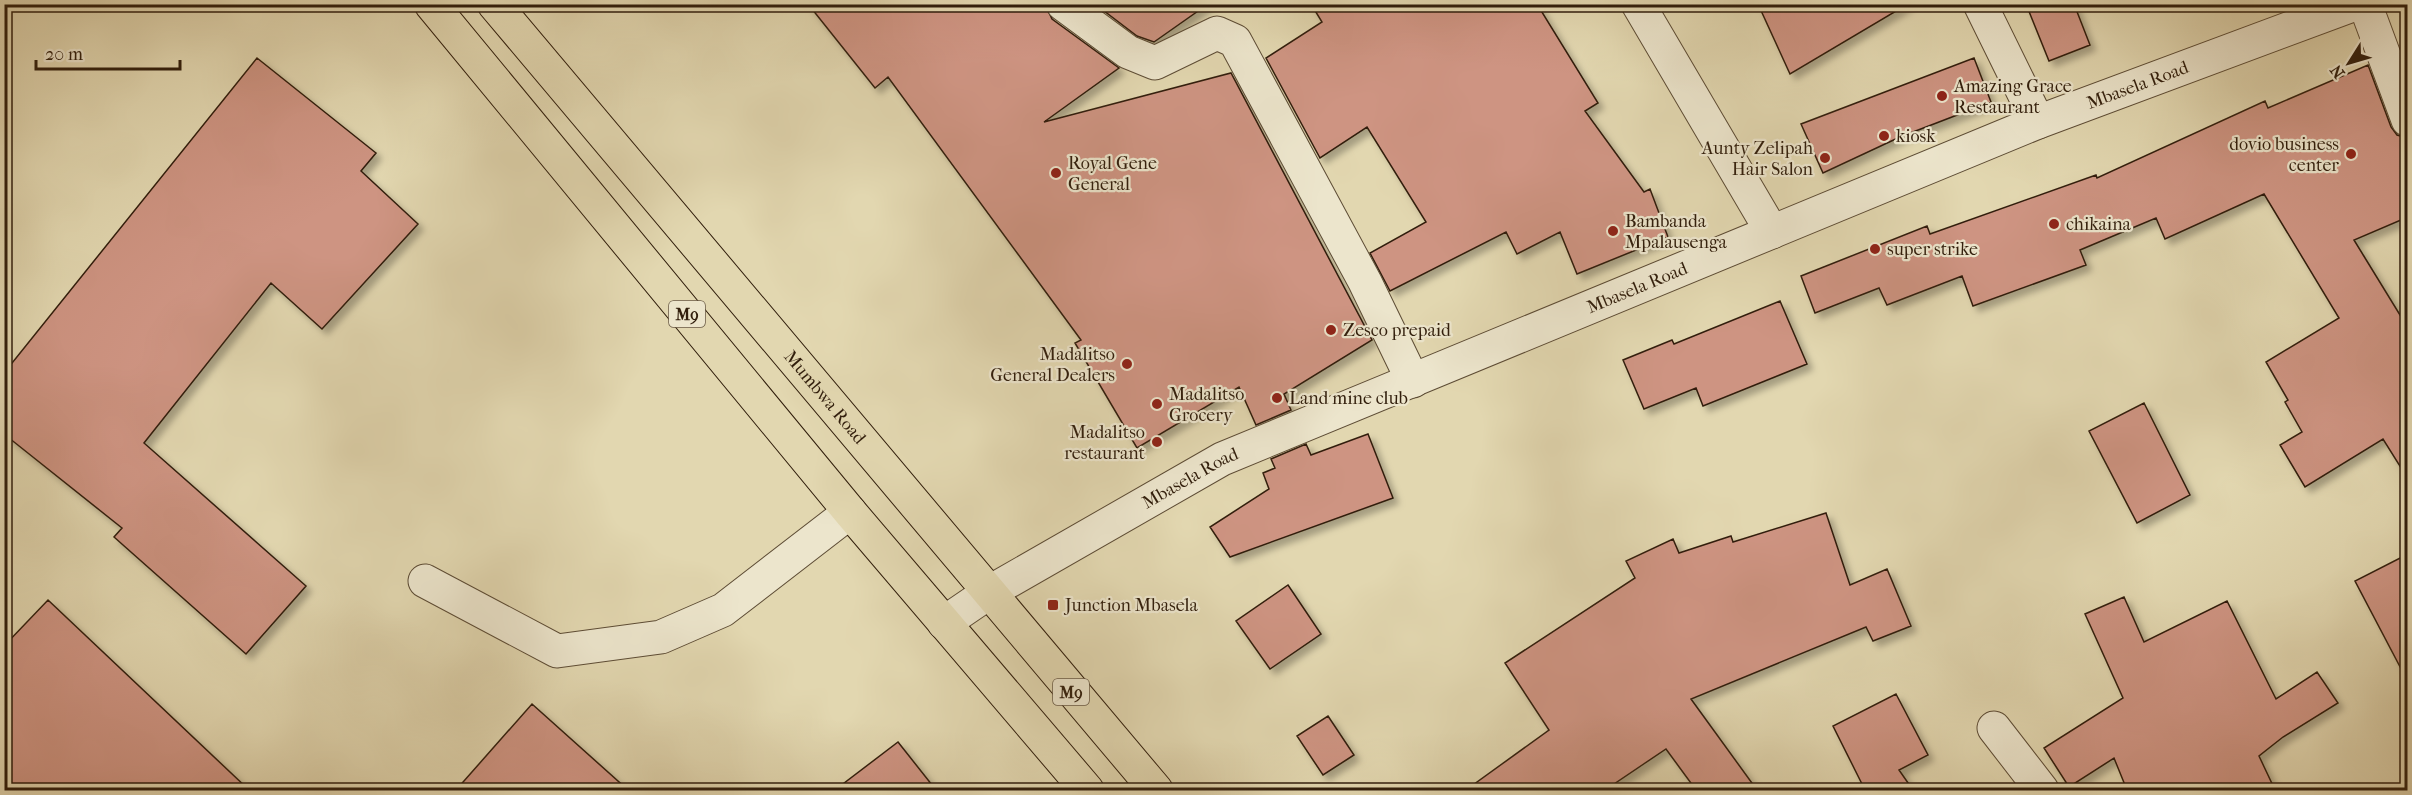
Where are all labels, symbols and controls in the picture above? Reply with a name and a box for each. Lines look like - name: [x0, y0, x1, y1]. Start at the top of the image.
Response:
- scale bar: [36, 33, 180, 71]
- north arrow: [2319, 33, 2379, 93]
- text: 20 m: [45, 44, 83, 65]
- street label: Mbasela Road: [2084, 56, 2192, 113]
- text: N: [2326, 60, 2349, 82]
- place label: Amazing Grace Restaurant: [1953, 76, 2072, 118]
- marker: Amazing Grace Restaurant: [1935, 89, 1949, 103]
- place label: kiosk: [1896, 126, 1936, 147]
- marker: kiosk: [1877, 129, 1891, 143]
- place label: dovio business center: [2229, 134, 2339, 176]
- place label: Aunty Zelipah Hair Salon: [1701, 138, 1814, 180]
- marker: dovio business center: [2344, 147, 2358, 161]
- marker: Aunty Zelipah Hair Salon: [1818, 151, 1832, 165]
- place label: Royal Gene General: [1068, 153, 1157, 195]
- marker: Royal Gene General: [1049, 166, 1063, 180]
- place label: Bambanda Mpalausenga: [1625, 211, 1727, 253]
- place label: chikaina: [2066, 214, 2132, 235]
- marker: chikaina: [2047, 217, 2061, 231]
- marker: Bambanda Mpalausenga: [1606, 224, 1620, 238]
- place label: super strike: [1887, 239, 1978, 260]
- marker: super strike: [1868, 242, 1882, 256]
- street label: Mbasela Road: [1584, 257, 1691, 318]
- road number: M9: [669, 301, 705, 327]
- place label: Zesco prepaid: [1343, 320, 1451, 341]
- marker: Zesco prepaid: [1324, 323, 1338, 337]
- place label: Madalitso General Dealers: [990, 344, 1115, 386]
- street label: Mumbwa Road: [780, 346, 871, 448]
- marker: Madalitso General Dealers: [1120, 357, 1134, 371]
- place label: Madalitso Grocery: [1169, 384, 1244, 426]
- place label: Land mine club: [1289, 388, 1408, 409]
- marker: Land mine club: [1270, 391, 1284, 405]
- marker: Madalitso Grocery: [1150, 397, 1164, 411]
- place label: Madalitso restaurant: [1064, 422, 1146, 464]
- marker: Madalitso restaurant: [1150, 435, 1164, 449]
- street label: Mbasela Road: [1138, 443, 1242, 513]
- place label: Junction Mbasela: [1063, 595, 1199, 616]
- marker: Junction Mbasela: [1046, 598, 1060, 612]
- road number: M9: [1053, 679, 1089, 705]

